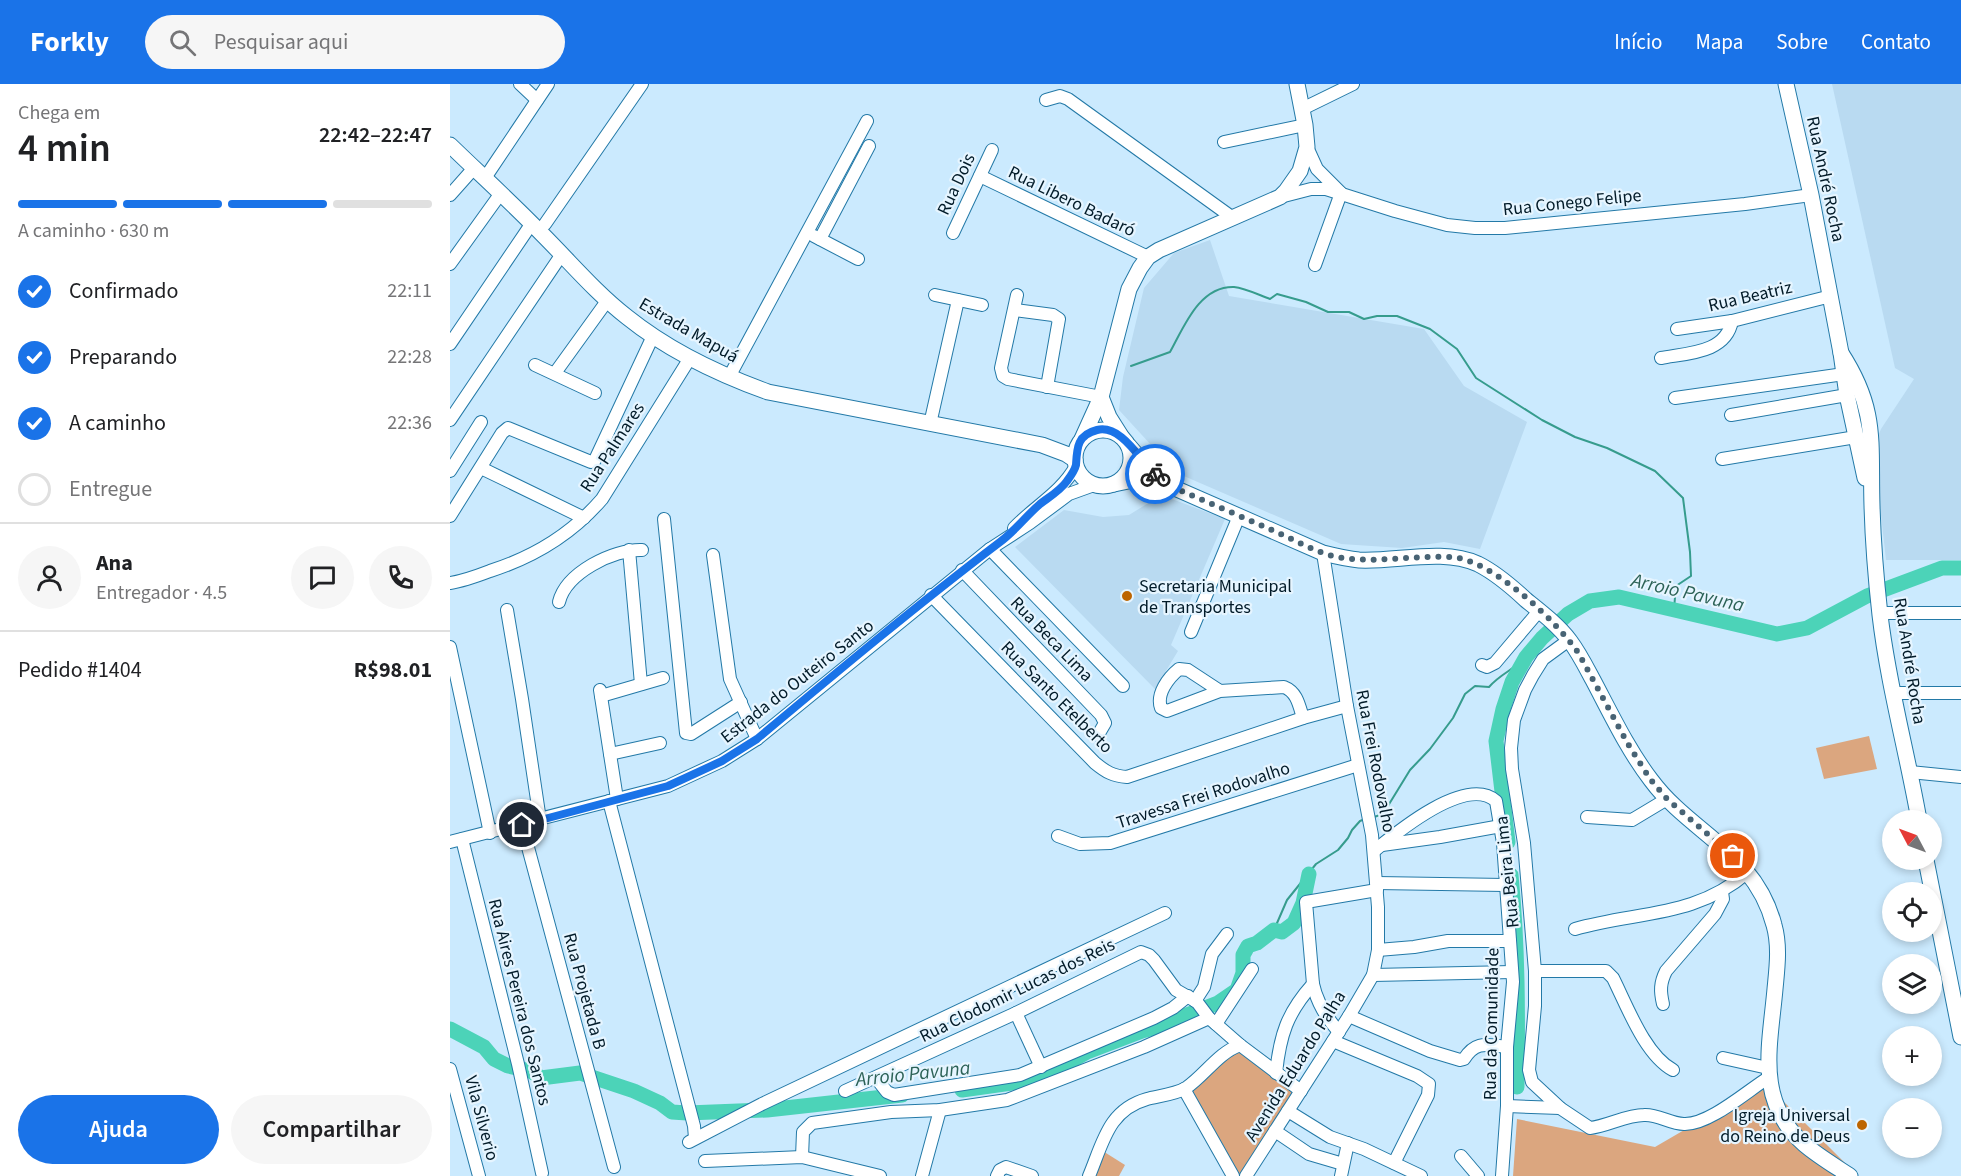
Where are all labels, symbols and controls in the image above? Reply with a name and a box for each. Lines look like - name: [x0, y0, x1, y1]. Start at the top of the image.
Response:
- search box: [145, 15, 565, 69]
- text: Forkly: [30, 22, 109, 62]
- icon: search: [166, 26, 199, 59]
- text: Pesquisar aqui: [214, 26, 348, 58]
- text: Início: [1614, 27, 1662, 57]
- text: Mapa: [1695, 27, 1743, 57]
- text: Sobre: [1776, 27, 1828, 57]
- text: Contato: [1861, 27, 1931, 57]
- text: Chega em: [18, 99, 100, 127]
- street label: Rua André Rocha: [1800, 114, 1851, 244]
- text: 22:42–22:47: [319, 119, 432, 151]
- text: 4 min: [18, 121, 111, 177]
- street label: Rua Dois: [931, 149, 982, 219]
- street label: Rua Libero Badaró: [1004, 160, 1140, 243]
- street label: Rua Conego Felipe: [1502, 183, 1643, 222]
- text: A caminho · 630 m: [18, 217, 169, 245]
- icon: check: [18, 275, 51, 308]
- text: Confirmado: [69, 275, 178, 307]
- street label: Rua Beatriz: [1706, 275, 1795, 318]
- text: 22:11: [387, 277, 432, 305]
- street label: Estrada Mapuá: [634, 292, 743, 369]
- icon: check: [18, 341, 51, 374]
- text: Preparando: [69, 341, 177, 373]
- text: 22:28: [387, 343, 432, 371]
- street label: Rua Palmares: [574, 398, 651, 497]
- icon: check: [18, 407, 51, 440]
- text: A caminho: [69, 407, 166, 439]
- text: 22:36: [387, 409, 432, 437]
- courier: [1125, 444, 1185, 504]
- icon: bike: [1139, 458, 1172, 491]
- text: Entregue: [69, 473, 152, 505]
- button: person: [18, 546, 81, 609]
- button: chat: [291, 546, 354, 609]
- button: phone: [369, 546, 432, 609]
- text: Ana: [96, 547, 133, 579]
- water label: Arroio Pavuna: [1627, 566, 1747, 620]
- place label: Secretaria Municipal de Transportes: [1139, 574, 1292, 620]
- text: Entregador · 4.5: [96, 579, 227, 607]
- marker: Secretaria Municipal de Transportes: [1120, 589, 1134, 603]
- street label: Rua Beca Lima: [1004, 591, 1099, 688]
- street label: Rua André Rocha: [1887, 596, 1932, 726]
- street label: Estrada do Outeiro Santo: [715, 614, 879, 749]
- street label: Rua Santo Etelberto: [995, 636, 1118, 759]
- text: Pedido #1404: [18, 654, 142, 686]
- text: R$98.01: [354, 654, 432, 686]
- street label: Rua Frei Rodovalho: [1349, 688, 1402, 835]
- street label: Travessa Frei Rodovalho: [1113, 756, 1293, 835]
- pin: [496, 799, 547, 850]
- icon: home: [505, 808, 538, 841]
- north arrow: [1882, 810, 1942, 870]
- map controls: [1882, 810, 1942, 1158]
- street label: Rua Beira Lima: [1489, 815, 1526, 929]
- pin: [1707, 830, 1758, 881]
- icon: bag: [1716, 839, 1749, 872]
- button: locate: [1882, 882, 1942, 942]
- street label: Rua Aires Pereira dos Santos: [482, 896, 557, 1108]
- street label: Rua Projetada B: [557, 930, 612, 1052]
- street label: Rua Clodomir Lucas dos Reis: [915, 932, 1119, 1049]
- street label: Rua da Comunidade: [1478, 948, 1505, 1100]
- button: layers: [1882, 954, 1942, 1014]
- street label: Avenida Eduardo Palha: [1239, 986, 1352, 1146]
- button: +: [1882, 1026, 1942, 1086]
- water label: Arroio Pavuna: [852, 1054, 972, 1094]
- street label: Vila Silverio: [458, 1073, 505, 1164]
- button: Ajuda: [18, 1095, 219, 1164]
- button: Compartilhar: [231, 1095, 432, 1164]
- button: −: [1882, 1098, 1942, 1158]
- place label: Igreja Universal do Reino de Deus: [1720, 1103, 1850, 1149]
- marker: Igreja Universal do Reino de Deus: [1855, 1118, 1869, 1132]

